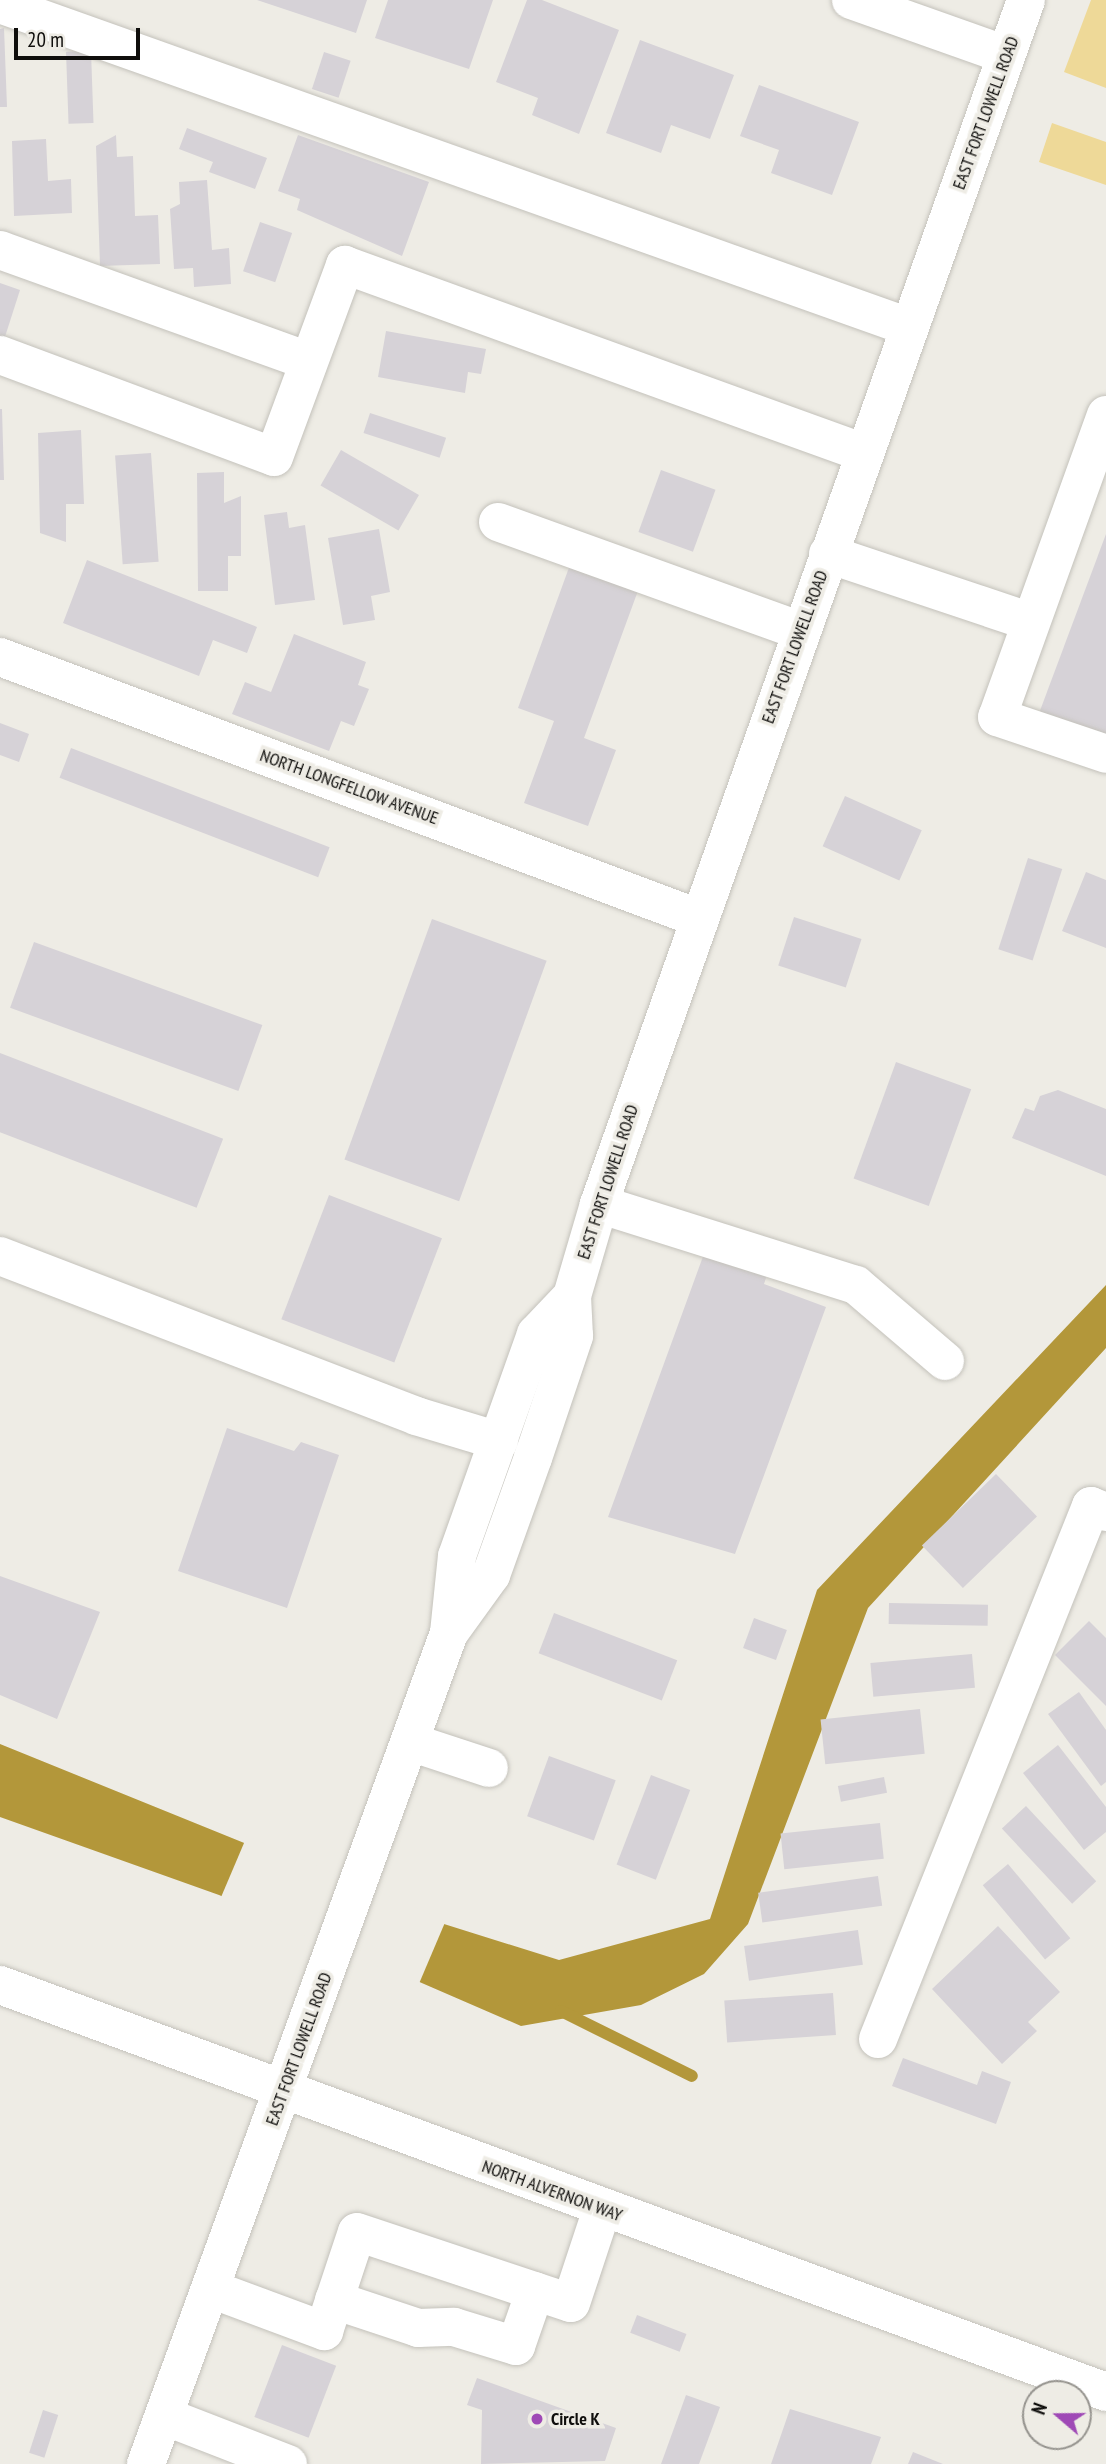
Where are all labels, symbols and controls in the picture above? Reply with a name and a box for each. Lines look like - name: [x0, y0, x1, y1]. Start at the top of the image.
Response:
- scale bar: [18, 14, 144, 58]
- text: 20 m: [27, 26, 64, 53]
- street label: EAST FORT LOWELL ROAD: [948, 33, 1024, 193]
- street label: EAST FORT LOWELL ROAD: [757, 567, 833, 727]
- street label: NORTH LONGFELLOW AVENUE: [257, 745, 441, 829]
- street label: EAST FORT LOWELL ROAD: [573, 1101, 643, 1263]
- street label: EAST FORT LOWELL ROAD: [261, 1969, 337, 2129]
- street label: NORTH ALVERNON WAY: [479, 2155, 625, 2227]
- north arrow: [1022, 2380, 1092, 2450]
- text: N: [1026, 2400, 1052, 2417]
- place label: Circle K: [551, 2408, 600, 2430]
- marker: Circle K: [529, 2411, 545, 2427]

